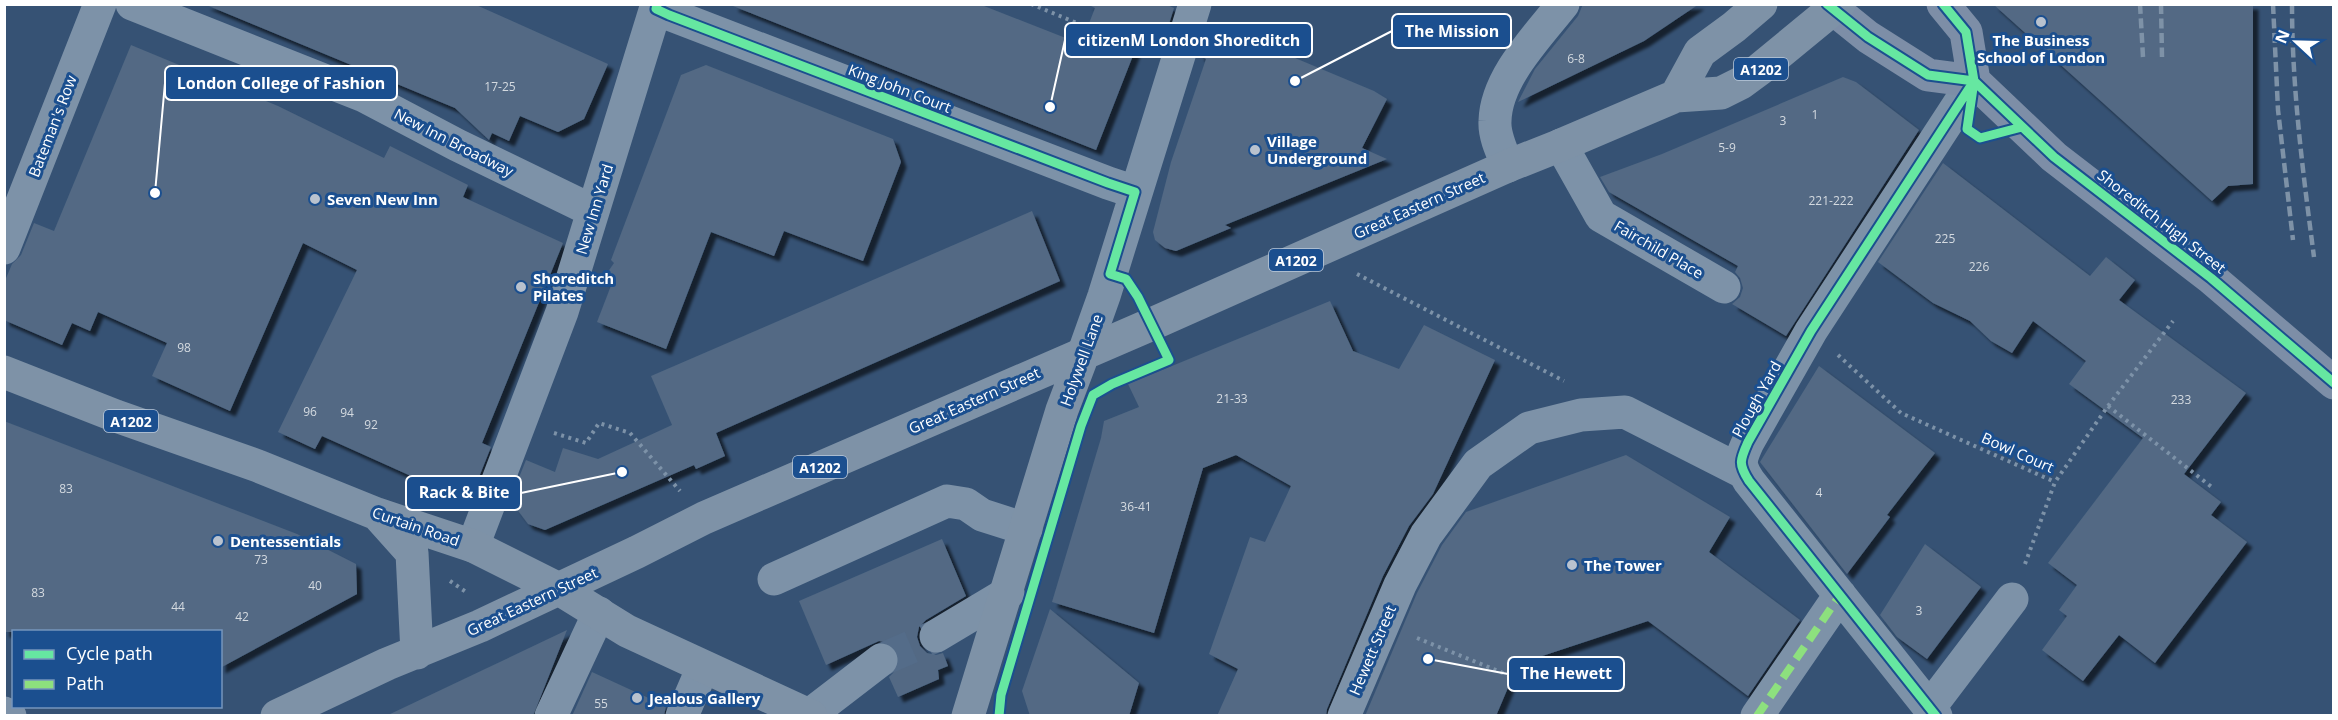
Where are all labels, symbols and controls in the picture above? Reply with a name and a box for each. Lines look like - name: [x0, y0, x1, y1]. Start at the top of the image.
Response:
- north arrow: [2266, 12, 2326, 72]
- callout: The Mission: [1392, 14, 1511, 48]
- marker: The Business School of London: [2034, 15, 2048, 29]
- text: The Mission: [1405, 20, 1499, 42]
- callout: citizenM London Shoreditch: [1065, 23, 1312, 57]
- text: N: [2269, 26, 2295, 47]
- text: citizenM London Shoreditch: [1078, 29, 1300, 51]
- place label: The Business School of London: [1977, 30, 2105, 67]
- house number: 6-8: [1567, 50, 1585, 67]
- road number: A1202: [1734, 58, 1788, 80]
- street label: King John Court: [846, 59, 954, 117]
- callout: London College of Fashion: [165, 66, 397, 100]
- street label: Bateman's Row: [23, 72, 81, 180]
- text: London College of Fashion: [177, 72, 385, 94]
- house number: 17-25: [484, 78, 516, 95]
- street label: New Inn Broadway: [391, 103, 518, 181]
- house number: 1: [1812, 106, 1818, 123]
- house number: 3: [1780, 112, 1787, 129]
- place label: Village Underground: [1267, 131, 1367, 168]
- house number: 5-9: [1718, 139, 1736, 156]
- marker: Village Underground: [1248, 143, 1262, 157]
- street label: New Inn Yard: [571, 161, 617, 257]
- street label: Shoreditch High Street: [2094, 165, 2230, 277]
- street label: Great Eastern Street: [1350, 167, 1488, 243]
- place label: Seven New Inn: [327, 189, 438, 209]
- marker: Seven New Inn: [308, 192, 322, 206]
- house number: 221-222: [1808, 192, 1854, 209]
- street label: Fairchild Place: [1611, 215, 1707, 283]
- house number: 225: [1935, 230, 1955, 247]
- road number: A1202: [1269, 249, 1323, 271]
- house number: 226: [1969, 258, 1989, 275]
- place label: Shoreditch Pilates: [533, 268, 614, 305]
- marker: Shoreditch Pilates: [514, 280, 528, 294]
- street label: Holywell Lane: [1055, 311, 1107, 409]
- house number: 98: [177, 339, 191, 356]
- street label: Plough Yard: [1727, 357, 1785, 441]
- street label: Great Eastern Street: [905, 362, 1043, 438]
- house number: 21-33: [1216, 390, 1248, 407]
- house number: 233: [2171, 391, 2191, 408]
- house number: 96: [303, 403, 317, 420]
- house number: 94: [340, 404, 354, 421]
- road number: A1202: [104, 410, 158, 432]
- house number: 92: [364, 416, 378, 433]
- street label: Bowl Court: [1979, 427, 2057, 477]
- road number: A1202: [793, 456, 847, 478]
- callout: Rack & Bite: [406, 476, 521, 510]
- house number: 83: [59, 480, 73, 497]
- text: Rack & Bite: [419, 481, 509, 503]
- house number: 4: [1816, 484, 1823, 501]
- house number: 36-41: [1120, 498, 1152, 515]
- street label: Curtain Road: [370, 502, 462, 550]
- place label: Dentessentials: [230, 531, 341, 551]
- marker: Dentessentials: [211, 534, 225, 548]
- house number: 73: [254, 551, 268, 568]
- place label: The Tower: [1584, 555, 1662, 575]
- marker: The Tower: [1565, 558, 1579, 572]
- street label: Great Eastern Street: [464, 562, 600, 640]
- house number: 40: [308, 577, 322, 594]
- house number: 83: [31, 584, 45, 601]
- house number: 44: [171, 598, 185, 615]
- street label: Hewett Street: [1344, 602, 1400, 698]
- house number: 3: [1916, 602, 1923, 619]
- house number: 42: [235, 608, 249, 625]
- legend: [12, 630, 222, 708]
- text: Cycle path: [66, 641, 153, 665]
- callout: The Hewett: [1508, 657, 1624, 691]
- text: The Hewett: [1520, 662, 1612, 684]
- text: Path: [66, 671, 104, 695]
- place label: Jealous Gallery: [647, 688, 761, 708]
- marker: Jealous Gallery: [630, 691, 644, 705]
- house number: 55: [594, 695, 608, 712]

